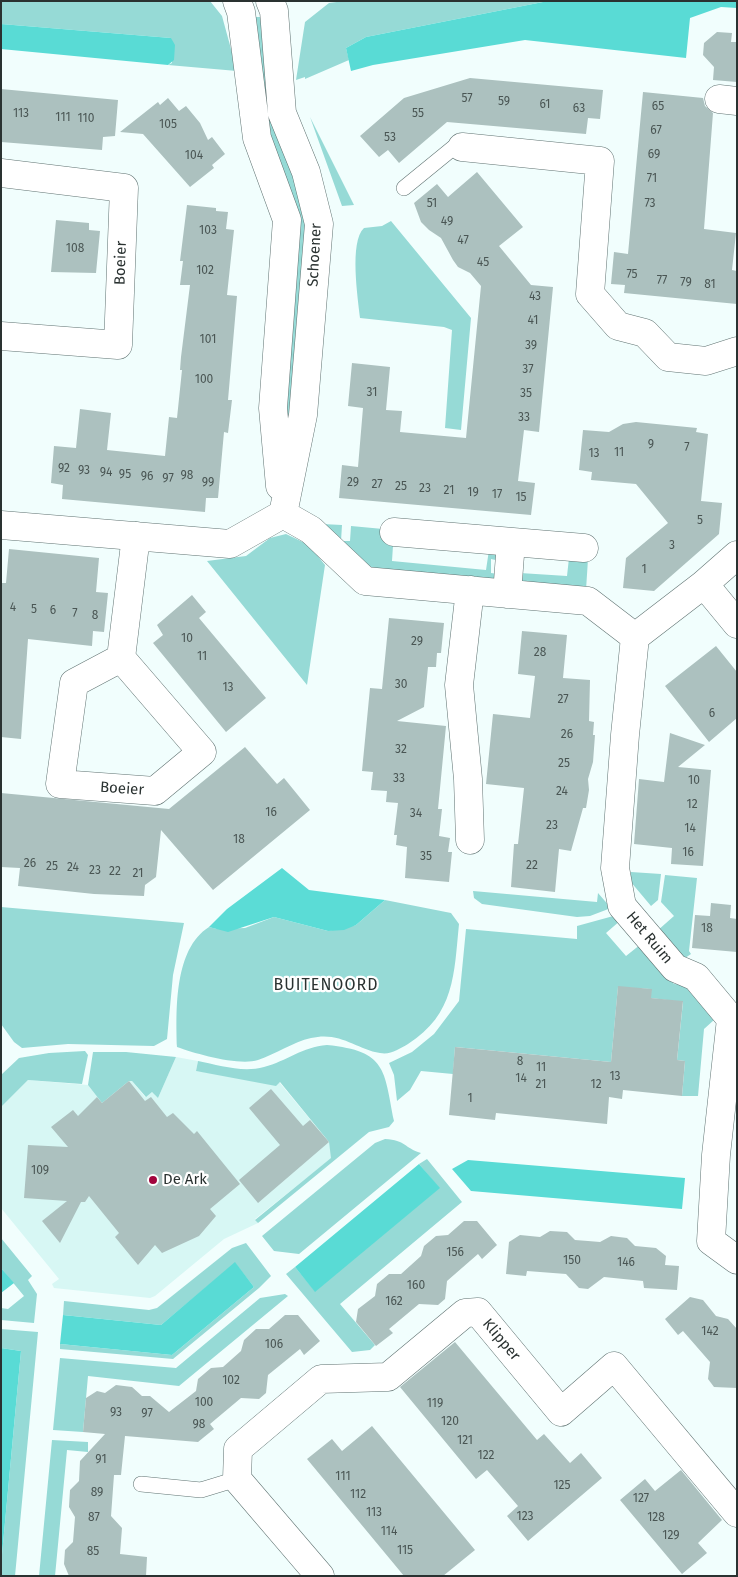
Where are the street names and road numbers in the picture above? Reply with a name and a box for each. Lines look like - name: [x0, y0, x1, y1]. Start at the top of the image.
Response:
- street label: Schoener: [304, 223, 326, 287]
- street label: Boeier: [111, 241, 131, 285]
- street label: Boeier: [99, 778, 145, 800]
- street label: Het Ruim: [622, 908, 676, 968]
- street label: Klipper: [478, 1315, 524, 1365]

